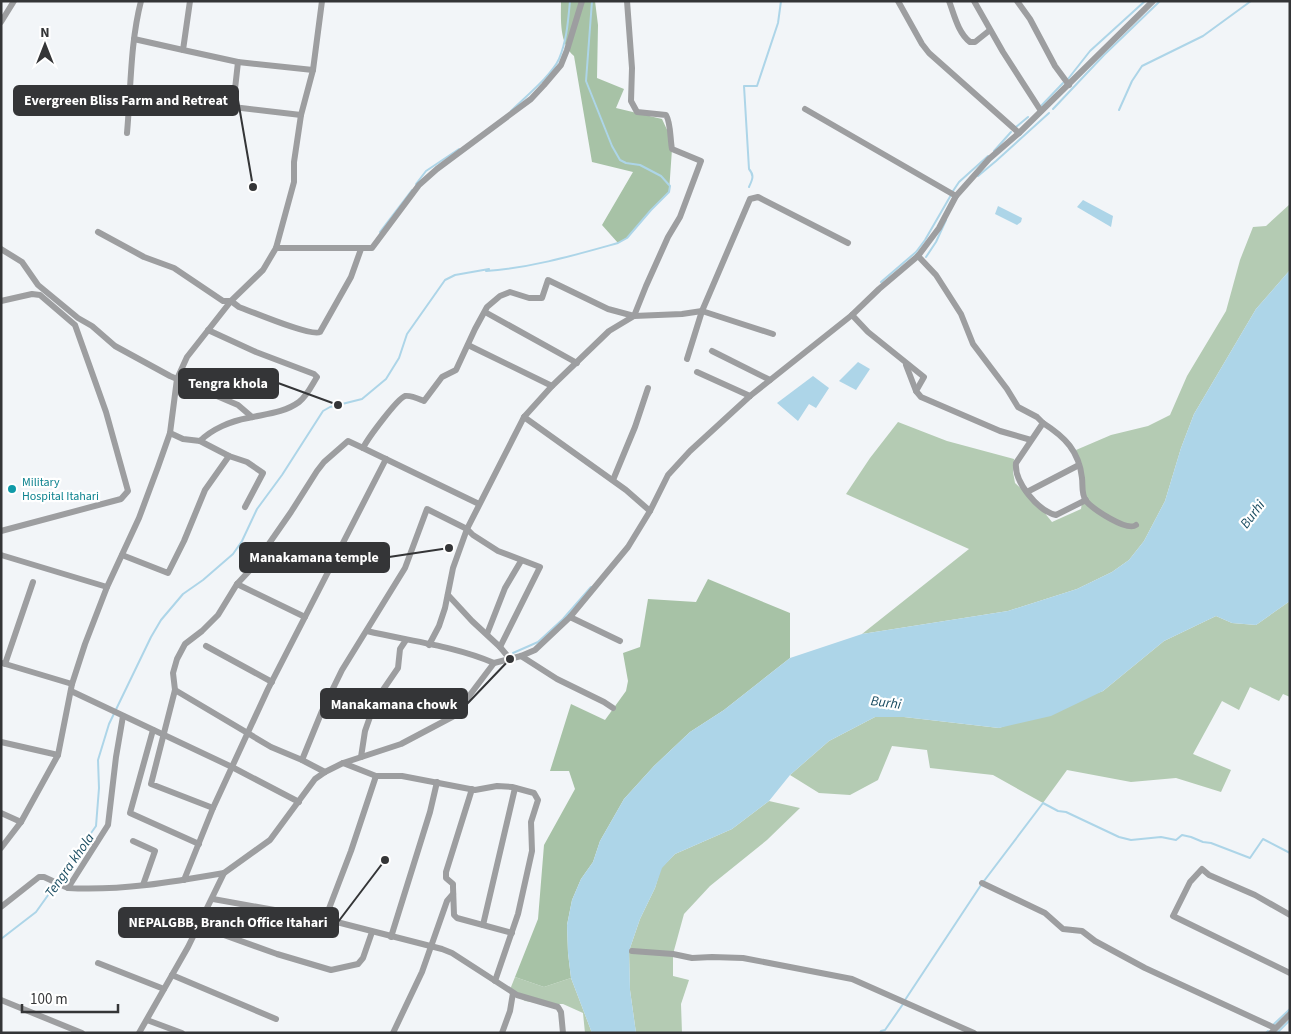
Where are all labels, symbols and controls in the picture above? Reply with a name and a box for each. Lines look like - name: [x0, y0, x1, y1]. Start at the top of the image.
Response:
- north arrow: [20, 20, 70, 70]
- text: N: [40, 23, 50, 43]
- callout: Evergreen Bliss Farm and Retreat: [14, 86, 238, 115]
- text: Evergreen Bliss Farm and Retreat: [24, 91, 229, 111]
- callout: Tengra khola: [179, 369, 278, 398]
- text: Tengra khola: [188, 374, 268, 394]
- place label: Military Hospital Itahari: [22, 474, 99, 505]
- marker: Military Hospital Itahari: [6, 483, 18, 495]
- water label: Burhi: [1236, 496, 1270, 533]
- callout: Manakamana temple: [240, 543, 389, 572]
- text: Manakamana temple: [249, 548, 379, 568]
- callout: Manakamana chowk: [321, 689, 467, 718]
- water label: Burhi: [869, 691, 903, 715]
- text: Manakamana chowk: [331, 695, 458, 715]
- water label: Tengra khola: [40, 829, 100, 902]
- callout: NEPALGBB, Branch Office Itahari: [119, 908, 338, 937]
- text: NEPALGBB, Branch Office Itahari: [128, 913, 328, 933]
- scale bar: [22, 982, 119, 1014]
- text: 100 m: [30, 989, 68, 1010]

